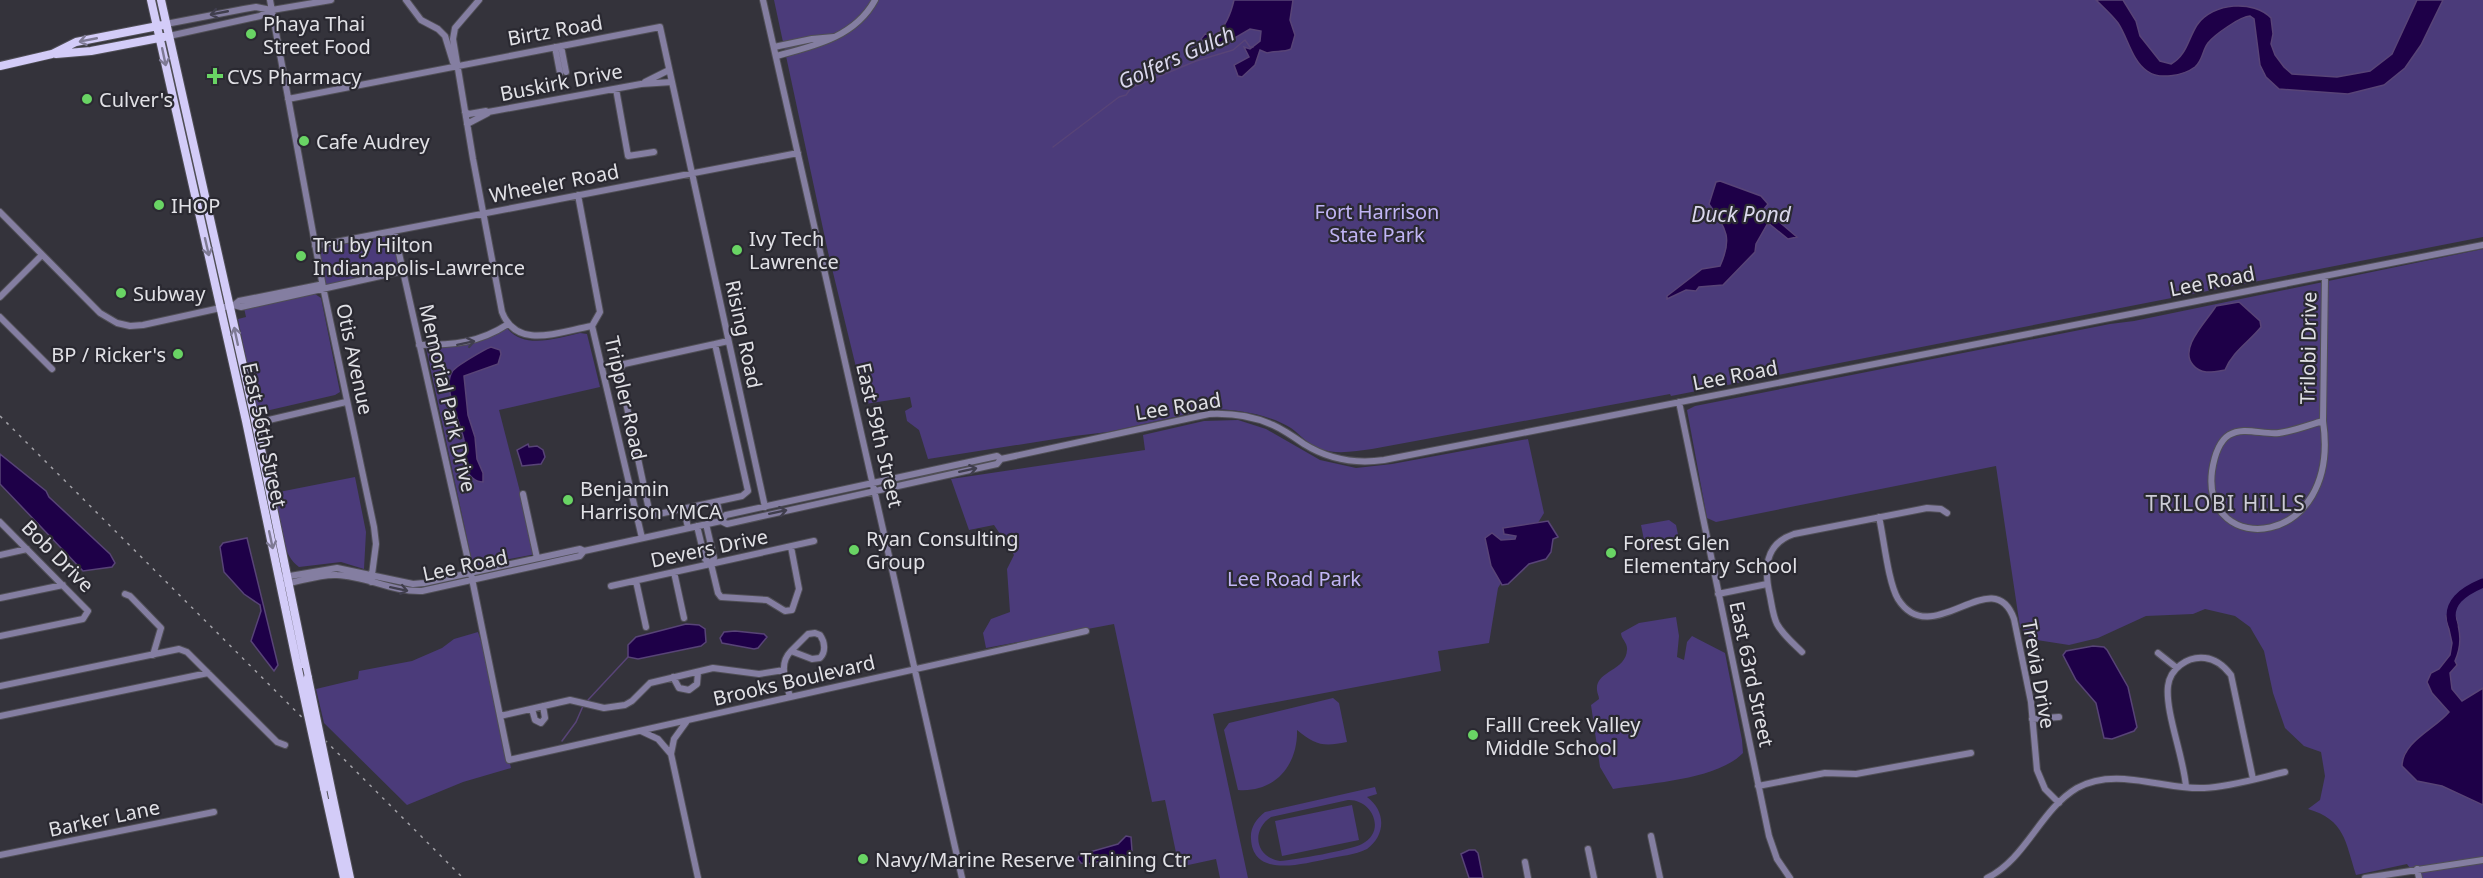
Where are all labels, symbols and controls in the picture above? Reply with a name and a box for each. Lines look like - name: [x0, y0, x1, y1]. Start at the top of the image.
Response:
- one-way arrow: [209, 8, 229, 19]
- street label: Birtz Road: [505, 8, 605, 52]
- place label: Phaya Thai Street Food: [263, 10, 371, 60]
- water label: Golfers Gulch: [1113, 19, 1239, 95]
- marker: Phaya Thai Street Food: [244, 27, 258, 41]
- one-way arrow: [79, 35, 98, 46]
- one-way arrow: [159, 47, 170, 66]
- street label: Buskirk Drive: [497, 57, 625, 107]
- place label: CVS Pharmacy: [227, 63, 362, 90]
- marker: CVS Pharmacy: [208, 69, 222, 83]
- place label: Culver's: [99, 86, 173, 113]
- marker: Culver's: [80, 92, 94, 106]
- place label: Cafe Audrey: [316, 128, 430, 155]
- marker: Cafe Audrey: [297, 134, 311, 148]
- street label: Wheeler Road: [487, 157, 621, 209]
- place label: IHOP: [171, 192, 220, 219]
- marker: IHOP: [152, 198, 166, 212]
- park label: Fort Harrison State Park: [1315, 198, 1439, 248]
- water label: Duck Pond: [1691, 200, 1792, 228]
- place label: Ivy Tech Lawrence: [749, 225, 839, 275]
- place label: Tru by Hilton Indianapolis-Lawrence: [313, 231, 525, 281]
- one-way arrow: [201, 238, 213, 257]
- marker: Ivy Tech Lawrence: [730, 243, 744, 257]
- marker: Tru by Hilton Indianapolis-Lawrence: [294, 249, 308, 263]
- street label: Lee Road: [2167, 260, 2257, 302]
- street label: Rising Road: [719, 277, 769, 391]
- place label: Subway: [133, 280, 206, 307]
- marker: Subway: [114, 286, 128, 300]
- street label: Trilobi Drive: [2294, 291, 2322, 405]
- street label: Otis Avenue: [330, 301, 380, 417]
- street label: Memorial Park Drive: [413, 301, 483, 495]
- one-way arrow: [230, 327, 242, 346]
- street label: Trippler Road: [599, 334, 653, 462]
- one-way arrow: [456, 336, 475, 348]
- place label: BP / Ricker's: [51, 341, 166, 368]
- marker: BP / Ricker's: [171, 347, 185, 361]
- street label: Lee Road: [1690, 354, 1780, 396]
- street label: East 56th Street: [236, 360, 294, 510]
- street label: East 59th Street: [850, 360, 910, 510]
- street label: Lee Road: [1133, 386, 1223, 426]
- one-way arrow: [958, 464, 977, 475]
- place label: Benjamin Harrison YMCA: [580, 475, 722, 525]
- district label: TRILOBI HILLS: [2146, 489, 2306, 517]
- marker: Benjamin Harrison YMCA: [561, 493, 575, 507]
- one-way arrow: [768, 506, 787, 518]
- street label: Bob Drive: [16, 514, 100, 598]
- street label: Devers Drive: [648, 522, 770, 574]
- place label: Ryan Consulting Group: [866, 525, 1019, 575]
- place label: Forest Glen Elementary School: [1623, 529, 1797, 579]
- one-way arrow: [265, 531, 277, 550]
- street label: Lee Road: [420, 543, 510, 587]
- marker: Ryan Consulting Group: [847, 543, 861, 557]
- marker: Forest Glen Elementary School: [1604, 546, 1618, 560]
- park label: Lee Road Park: [1227, 565, 1361, 592]
- one-way arrow: [388, 584, 408, 595]
- street label: East 63rd Street: [1723, 599, 1781, 749]
- street label: Trevia Drive: [2016, 617, 2062, 731]
- street label: Brooks Boulevard: [710, 648, 878, 712]
- place label: Falll Creek Valley Middle School: [1485, 711, 1641, 761]
- marker: Falll Creek Valley Middle School: [1466, 728, 1480, 742]
- street label: Barker Lane: [46, 793, 162, 843]
- place label: Navy/Marine Reserve Training Ctr: [875, 846, 1190, 873]
- marker: Navy/Marine Reserve Training Ctr: [856, 852, 870, 866]

